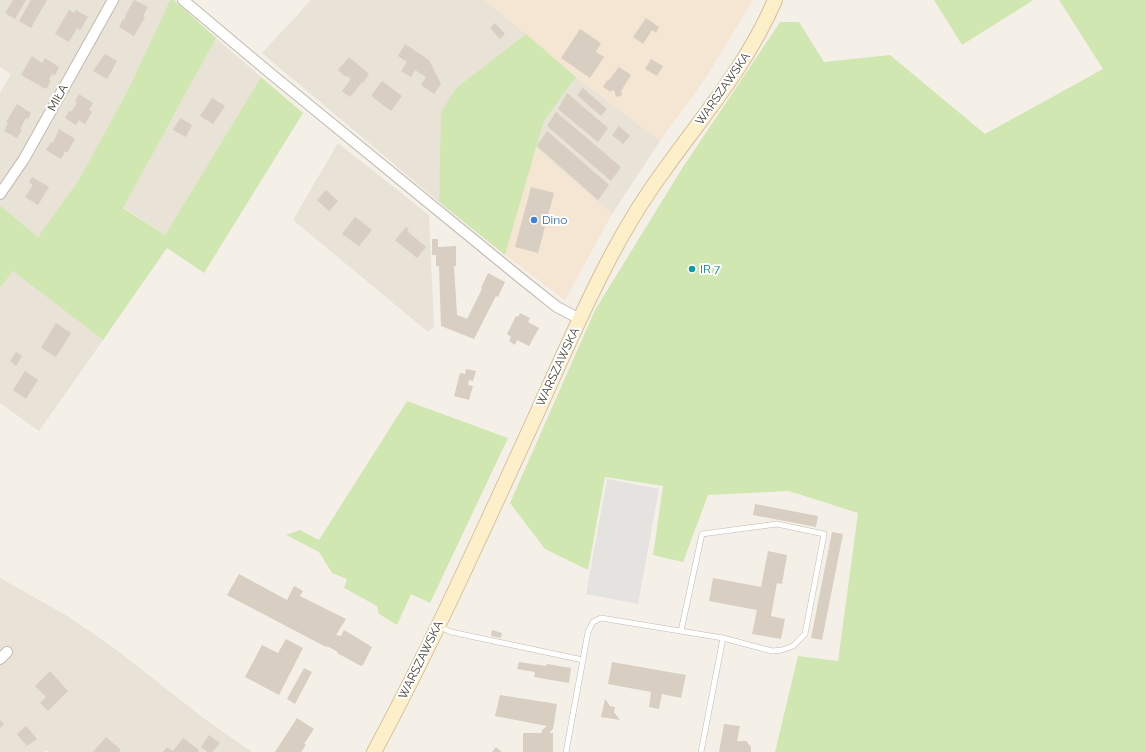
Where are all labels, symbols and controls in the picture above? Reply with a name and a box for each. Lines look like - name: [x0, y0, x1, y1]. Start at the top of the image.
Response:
- street label: WARSZAWSKA: [693, 50, 753, 128]
- street label: MIŁA: [45, 82, 71, 114]
- place label: Dino: [542, 213, 567, 227]
- marker: Dino: [529, 215, 539, 225]
- place label: IR 7: [700, 262, 720, 276]
- marker: IR 7: [687, 264, 697, 274]
- street label: WARSZAWSKA: [533, 325, 583, 409]
- street label: WARSZAWSKA: [396, 618, 446, 702]

